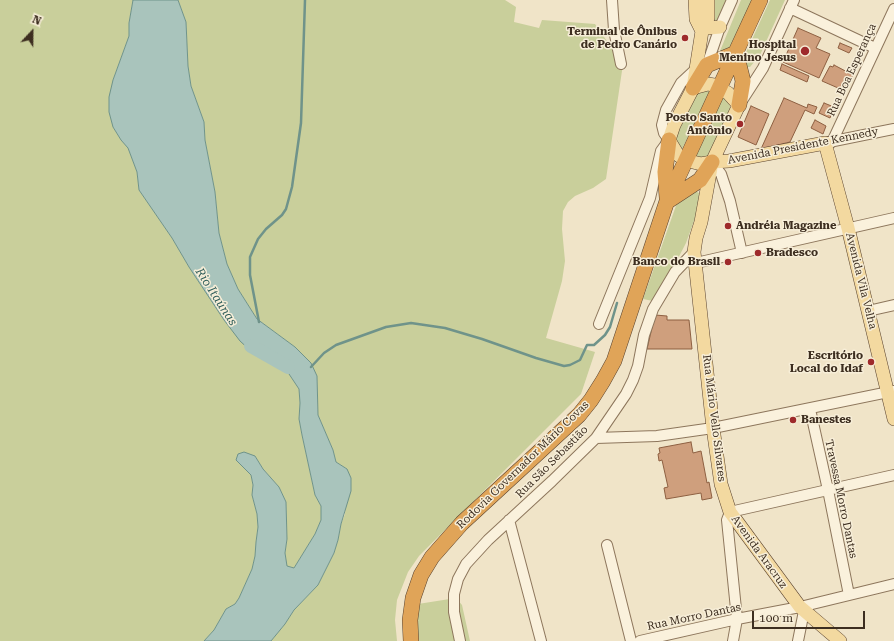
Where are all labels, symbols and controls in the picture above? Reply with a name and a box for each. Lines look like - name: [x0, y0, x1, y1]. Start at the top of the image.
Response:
- north arrow: [12, 12, 52, 52]
- text: N: [30, 13, 43, 28]
- street label: Rua Boa Esperança: [825, 21, 879, 119]
- place label: Terminal de Ônibus de Pedro Canário: [567, 25, 677, 51]
- marker: Terminal de Ônibus de Pedro Canário: [680, 33, 690, 43]
- place label: Hospital Menino Jesus: [719, 38, 796, 64]
- marker: Hospital Menino Jesus: [799, 45, 811, 57]
- place label: Posto Santo Antônio: [665, 111, 732, 137]
- marker: Posto Santo Antônio: [735, 119, 745, 129]
- street label: Avenida Presidente Kennedy: [727, 125, 879, 167]
- place label: Andréia Magazine: [736, 219, 836, 233]
- marker: Andréia Magazine: [723, 221, 733, 231]
- street label: Avenida Vila Velha: [843, 231, 879, 331]
- place label: Bradesco: [766, 246, 818, 260]
- marker: Bradesco: [753, 248, 763, 258]
- place label: Banco do Brasil: [633, 255, 720, 269]
- marker: Banco do Brasil: [723, 257, 733, 267]
- water label: Rio Itaúnas: [192, 266, 240, 328]
- place label: Escritório Local do Idaf: [790, 349, 863, 375]
- street label: Rua Mário Vello Silvares: [700, 354, 728, 482]
- marker: Escritório Local do Idaf: [866, 357, 876, 367]
- street label: Rodovia Governador Mário Covas: [454, 398, 592, 532]
- place label: Banestes: [801, 413, 851, 427]
- marker: Banestes: [788, 415, 798, 425]
- street label: Rua São Sebastião: [513, 423, 591, 501]
- street label: Travessa Morro Dantas: [822, 438, 860, 560]
- street label: Avenida Aracruz: [728, 513, 790, 591]
- street label: Rua Morro Dantas: [646, 601, 742, 633]
- scale bar: [754, 603, 867, 629]
- text: 100 m: [759, 611, 793, 625]

